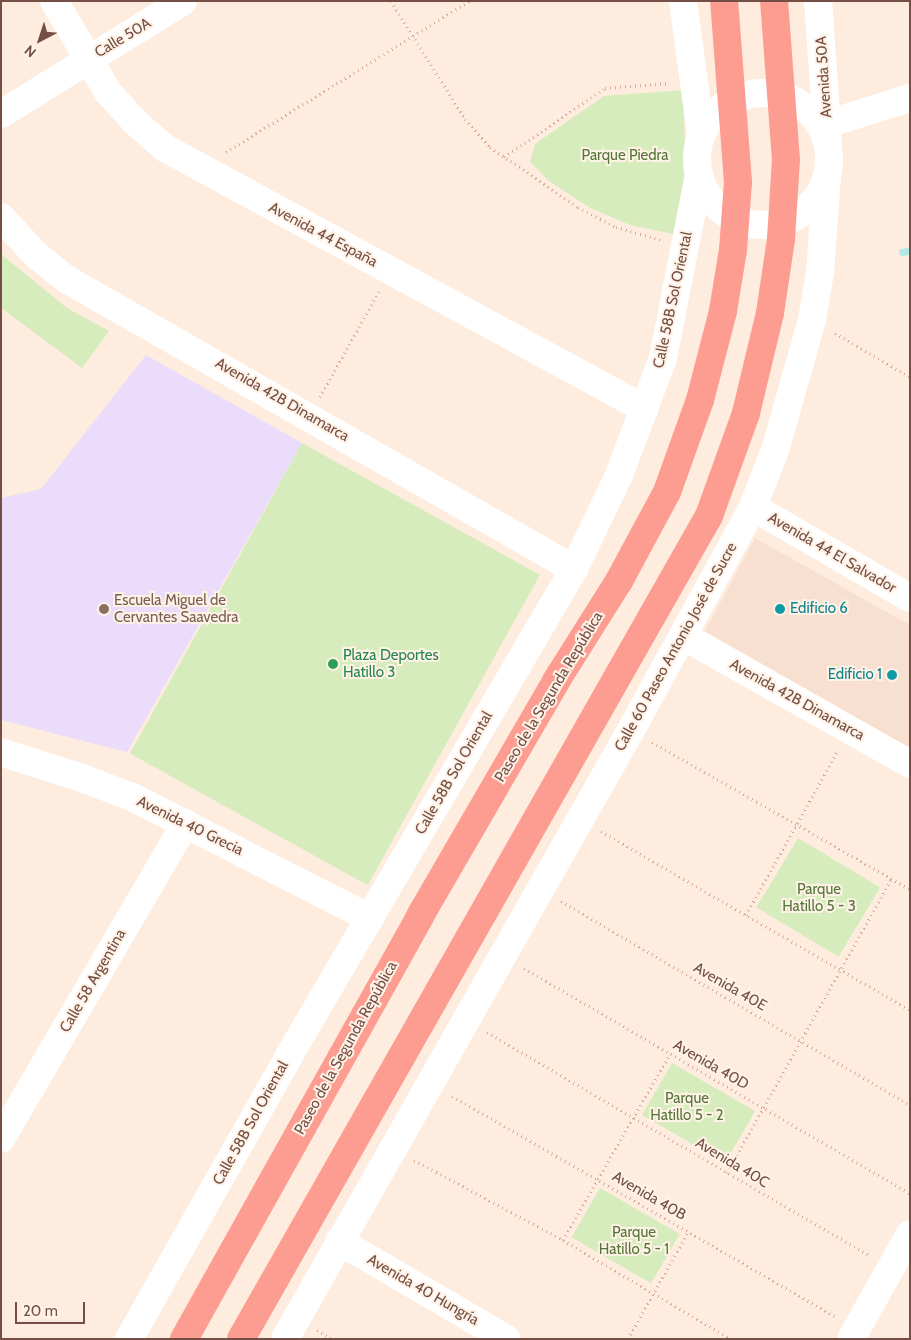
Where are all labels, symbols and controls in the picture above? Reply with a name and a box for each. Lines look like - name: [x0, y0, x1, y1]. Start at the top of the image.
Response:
- street label: Calle 50A: [92, 14, 154, 62]
- north arrow: [15, 15, 65, 65]
- street label: Avenida 50A: [812, 36, 836, 118]
- text: N: [21, 41, 40, 62]
- park label: Parque Piedra: [582, 147, 668, 165]
- street label: Avenida 44 España: [266, 199, 380, 271]
- street label: Calle 58B Sol Oriental: [650, 230, 696, 370]
- street label: Avenida 42B Dinamarca: [212, 354, 352, 446]
- street label: Avenida 44 El Salvador: [765, 509, 899, 597]
- street label: Calle 60 Paseo Antonio José de Sucre: [611, 539, 741, 755]
- place label: Escuela Miguel de Cervantes Saavedra: [114, 591, 238, 626]
- place label: Edificio 6: [790, 600, 848, 618]
- marker: Escuela Miguel de Cervantes Saavedra: [98, 603, 110, 615]
- marker: Edificio 6: [774, 603, 786, 615]
- street label: Paseo de la Segunda República: [491, 609, 607, 785]
- place label: Plaza Deportes Hatillo 3: [343, 646, 439, 681]
- street label: Avenida 42B Dinamarca: [726, 655, 868, 745]
- marker: Plaza Deportes Hatillo 3: [327, 658, 339, 670]
- place label: Edificio 1: [828, 666, 882, 684]
- marker: Edificio 1: [886, 669, 898, 681]
- street label: Calle 58B Sol Oriental: [411, 708, 497, 838]
- street label: Avenida 40 Grecia: [134, 792, 246, 860]
- park label: Parque Hatillo 5 - 3: [782, 880, 856, 915]
- street label: Calle 58 Argentina: [56, 926, 130, 1036]
- street label: Paseo de la Segunda República: [291, 958, 401, 1138]
- street label: Avenida 40E: [690, 959, 770, 1015]
- street label: Avenida 40D: [670, 1036, 752, 1094]
- street label: Calle 58B Sol Oriental: [209, 1058, 293, 1188]
- park label: Parque Hatillo 5 - 2: [650, 1089, 724, 1124]
- street label: Avenida 40C: [692, 1134, 772, 1192]
- street label: Avenida 40B: [609, 1168, 689, 1224]
- park label: Parque Hatillo 5 - 1: [599, 1223, 669, 1258]
- street label: Avenida 40 Hungría: [364, 1251, 482, 1329]
- scale bar: [18, 1292, 88, 1324]
- text: 20 m: [23, 1302, 58, 1320]

